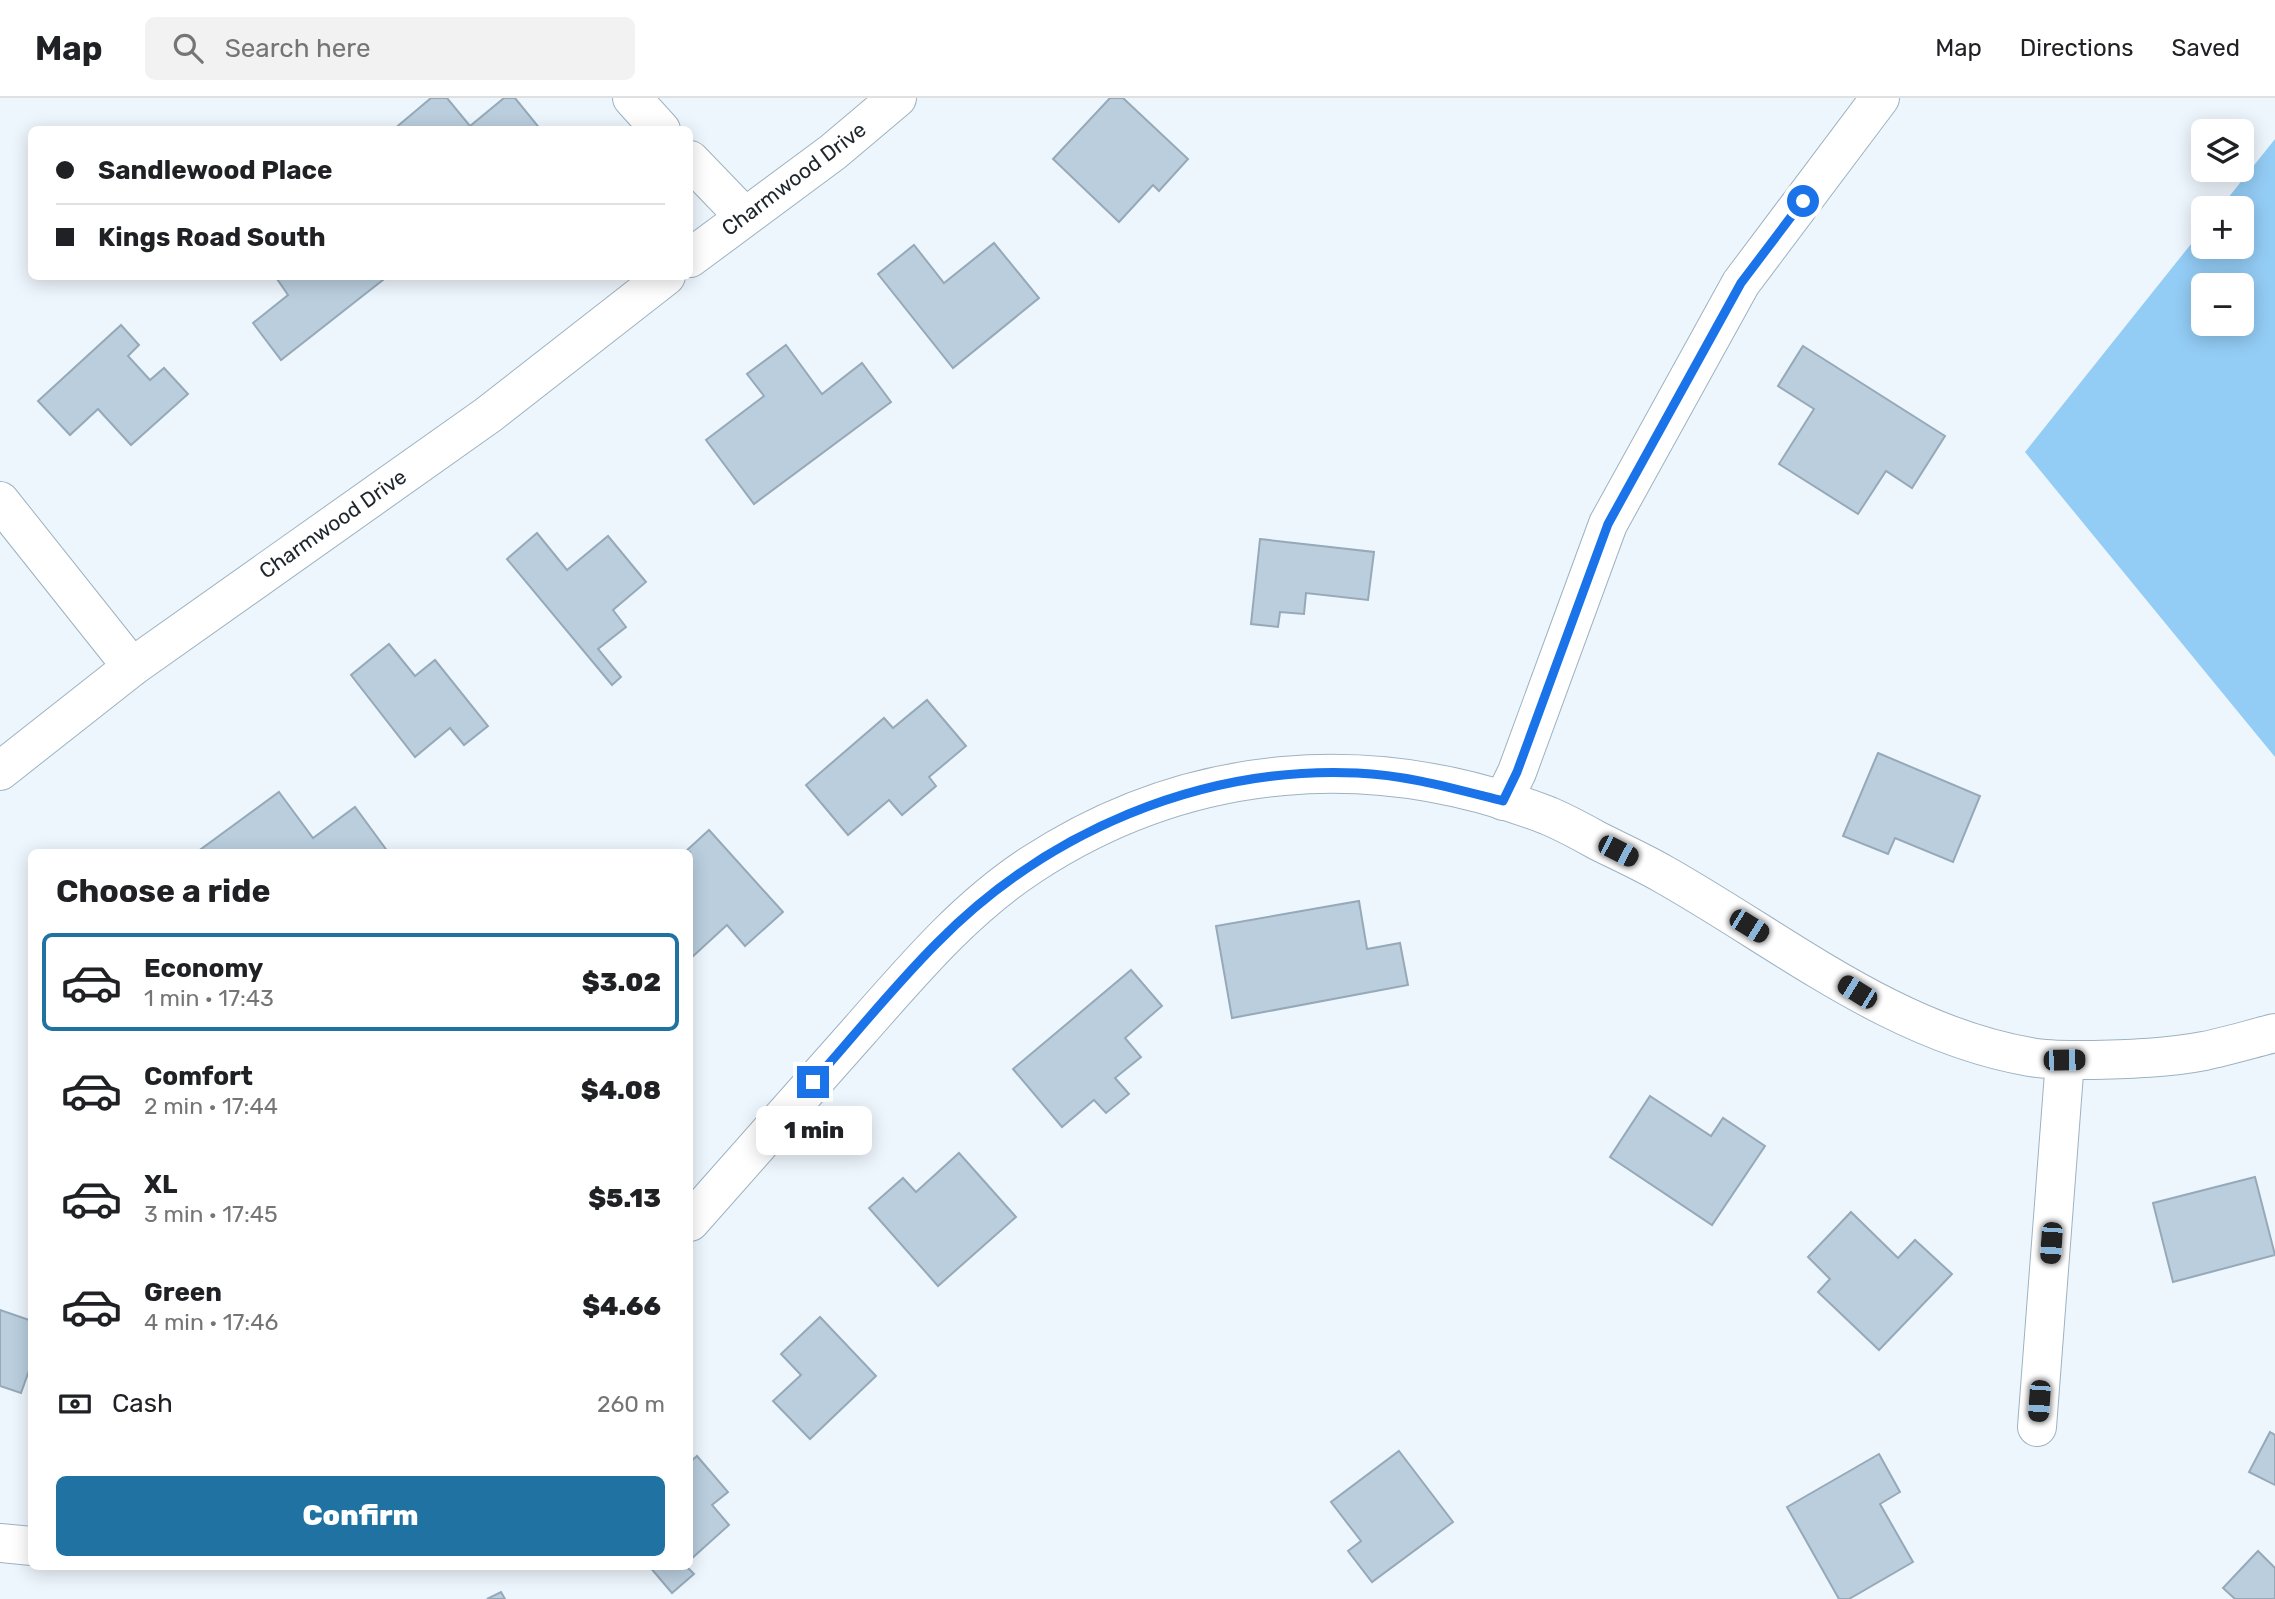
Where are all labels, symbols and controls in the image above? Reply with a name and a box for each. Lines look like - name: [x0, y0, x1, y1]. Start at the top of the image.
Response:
- search box: [145, 17, 635, 80]
- text: Map: [35, 29, 103, 68]
- icon: search: [169, 29, 207, 67]
- text: Search here: [225, 33, 370, 64]
- text: Map: [1935, 34, 1982, 62]
- text: Directions: [2020, 34, 2133, 62]
- text: Saved: [2171, 34, 2240, 62]
- street label: Charmwood Drive: [717, 116, 871, 241]
- map controls: [2191, 119, 2254, 336]
- button: layers: [2191, 119, 2254, 182]
- text: Sandlewood Place: [98, 155, 332, 186]
- route start: [1787, 185, 1819, 217]
- button: +: [2191, 196, 2254, 259]
- text: Kings Road South: [98, 222, 326, 253]
- button: −: [2191, 273, 2254, 336]
- street label: Charmwood Drive: [254, 464, 411, 584]
- car: [1595, 832, 1642, 870]
- text: Choose a ride: [56, 872, 270, 910]
- car: [1726, 906, 1773, 946]
- icon: car: [60, 951, 123, 1014]
- text: Economy: [144, 953, 263, 984]
- text: $3.02: [582, 967, 661, 998]
- car: [1834, 972, 1881, 1012]
- text: 1 min · 17:43: [144, 984, 274, 1012]
- car: [2043, 1049, 2086, 1071]
- icon: car: [60, 1059, 123, 1122]
- text: Comfort: [144, 1061, 253, 1092]
- route end: [797, 1066, 829, 1098]
- text: $4.08: [581, 1075, 661, 1106]
- text: 2 min · 17:44: [144, 1092, 278, 1120]
- callout: 1 min: [755, 1107, 871, 1156]
- text: 1 min: [784, 1116, 844, 1144]
- icon: car: [60, 1167, 123, 1230]
- text: XL: [144, 1169, 177, 1200]
- text: $5.13: [588, 1183, 661, 1214]
- text: 3 min · 17:45: [144, 1200, 278, 1228]
- car: [2040, 1221, 2063, 1265]
- icon: car: [60, 1275, 123, 1338]
- text: Green: [144, 1277, 222, 1308]
- text: $4.66: [582, 1291, 661, 1322]
- text: 4 min · 17:46: [144, 1308, 278, 1336]
- car: [2028, 1379, 2051, 1423]
- icon: cash: [56, 1385, 94, 1423]
- text: Cash: [112, 1388, 173, 1419]
- text: 260 m: [597, 1390, 665, 1418]
- button: Confirm: [56, 1476, 665, 1556]

